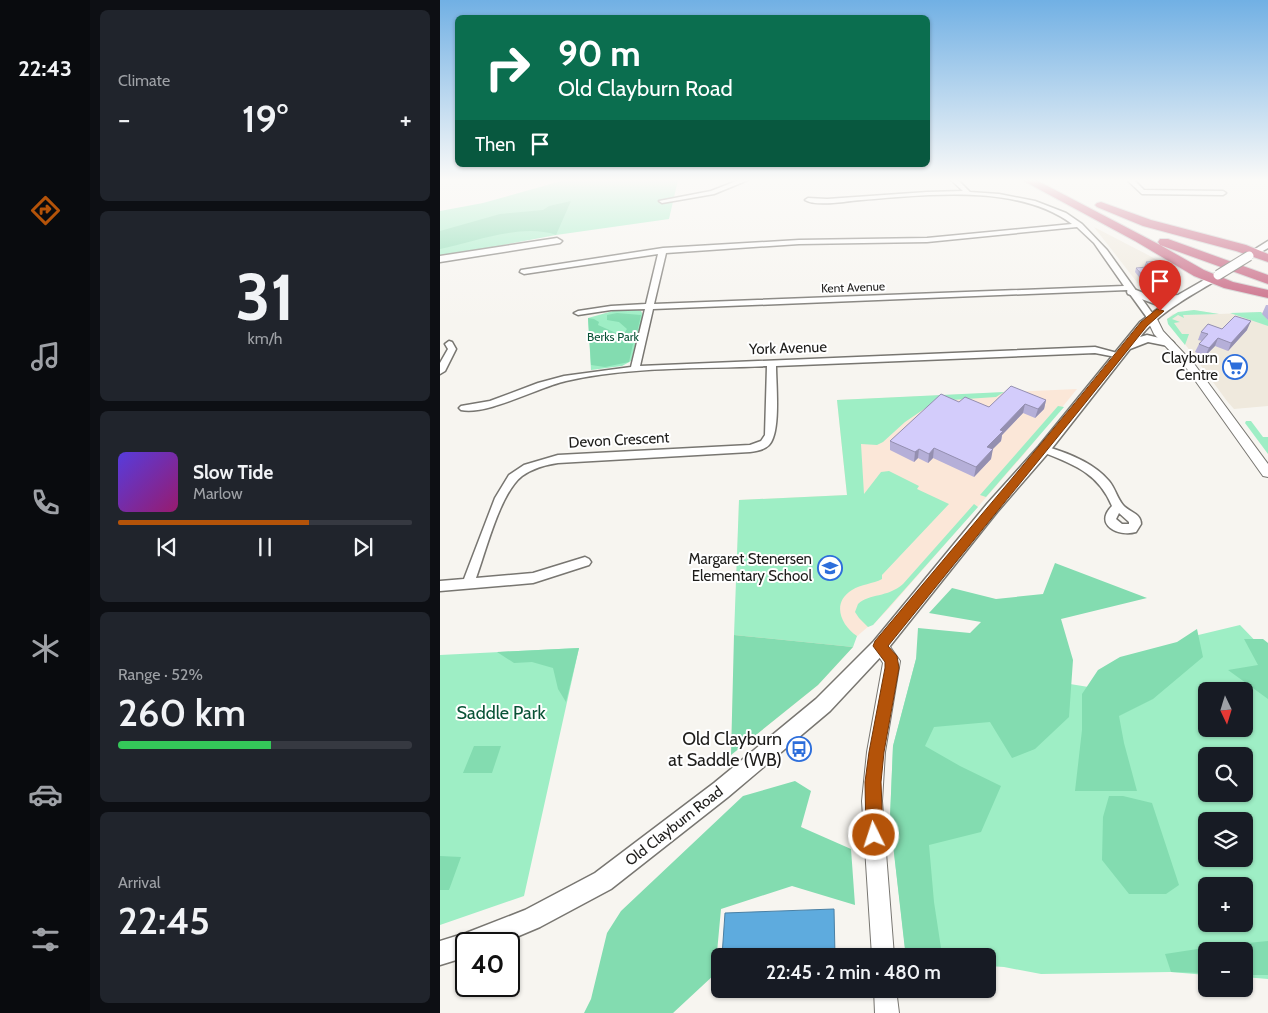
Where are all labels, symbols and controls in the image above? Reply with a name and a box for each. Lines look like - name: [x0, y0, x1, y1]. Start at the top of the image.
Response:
- text: 90 m: [558, 32, 641, 75]
- icon: right: [475, 35, 540, 100]
- text: 22:43: [18, 55, 72, 82]
- text: Climate: [118, 71, 170, 90]
- text: Old Clayburn Road: [558, 75, 733, 102]
- text: 19°: [242, 95, 288, 142]
- text: −: [118, 102, 130, 136]
- text: +: [400, 102, 412, 136]
- icon: arrive: [526, 130, 554, 158]
- text: Then: [475, 133, 516, 156]
- icon: directions: [28, 193, 63, 228]
- text: 31: [235, 257, 295, 336]
- pin: [1139, 260, 1181, 311]
- icon: arrive: [1146, 267, 1174, 295]
- street label: Kent Avenue: [821, 278, 885, 296]
- text: km/h: [247, 329, 283, 348]
- park label: Berks Park: [587, 329, 640, 344]
- street label: York Avenue: [748, 338, 828, 358]
- icon: music: [28, 339, 63, 374]
- place label: Clayburn Centre: [1161, 349, 1218, 384]
- supermarket icon: Clayburn Centre: [1222, 354, 1248, 380]
- street label: Devon Crescent: [568, 428, 670, 452]
- text: Slow Tide: [193, 461, 273, 484]
- text: Marlow: [193, 484, 243, 503]
- icon: phone: [28, 485, 63, 520]
- icon: previous: [153, 533, 181, 561]
- icon: pause: [251, 533, 279, 561]
- icon: next: [349, 533, 377, 561]
- place label: Margaret Stenersen Elementary School: [688, 550, 812, 585]
- school or university icon: Margaret Stenersen Elementary School: [817, 555, 843, 581]
- icon: climate: [28, 631, 63, 666]
- text: Range · 52%: [118, 665, 203, 684]
- north arrow: [1198, 682, 1252, 738]
- map controls: [1198, 682, 1253, 997]
- text: 260 km: [118, 689, 246, 736]
- park label: Saddle Park: [457, 702, 546, 724]
- place label: Old Clayburn at Saddle (WB): [668, 728, 782, 771]
- bus stop icon: Old Clayburn at Saddle (WB): [786, 736, 812, 762]
- button: search: [1198, 747, 1253, 802]
- icon: car: [28, 777, 63, 812]
- street label: Old Clayburn Road: [622, 782, 726, 870]
- position arrow: [847, 808, 899, 860]
- button: layers: [1198, 812, 1253, 867]
- text: Arrival: [118, 873, 161, 892]
- button: +: [1198, 877, 1253, 932]
- text: 22:45: [118, 897, 210, 944]
- icon: filters: [28, 922, 63, 957]
- speed limit sign: 40: [455, 932, 520, 997]
- button: −: [1198, 942, 1253, 997]
- text: 22:45 · 2 min · 480 m: [766, 961, 941, 984]

